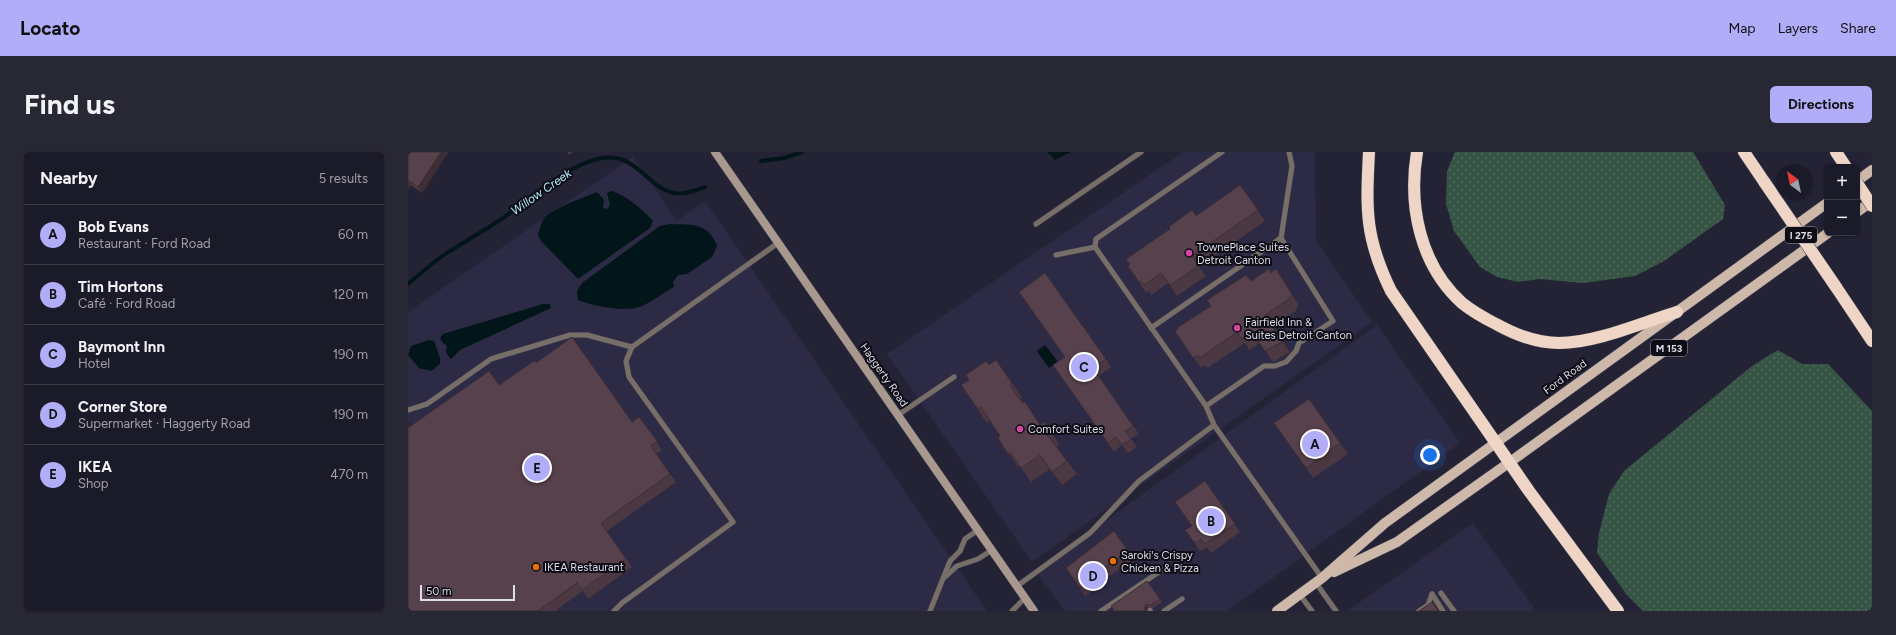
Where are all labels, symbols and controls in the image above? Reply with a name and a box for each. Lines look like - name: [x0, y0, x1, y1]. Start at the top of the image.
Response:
- text: Locato: [20, 17, 80, 40]
- text: Map: [1728, 20, 1756, 37]
- text: Layers: [1778, 20, 1818, 37]
- text: Share: [1840, 20, 1876, 37]
- button: Directions: [1770, 86, 1872, 123]
- text: Find us: [24, 87, 115, 121]
- north arrow: [1776, 164, 1812, 200]
- map controls: [1824, 164, 1860, 236]
- button: +: [1824, 164, 1860, 200]
- water label: Willow Creek: [508, 165, 575, 218]
- text: Nearby: [40, 168, 98, 188]
- text: 5 results: [319, 171, 368, 186]
- button: −: [1824, 200, 1860, 236]
- text: Bob Evans: [78, 218, 149, 236]
- text: A: [48, 227, 58, 242]
- text: 60 m: [338, 227, 368, 242]
- road number: I 275: [1785, 227, 1817, 243]
- text: Restaurant · Ford Road: [78, 236, 211, 251]
- place label: TownePlace Suites Detroit Canton: [1197, 241, 1289, 267]
- marker: TownePlace Suites Detroit Canton: [1184, 248, 1194, 258]
- text: Tim Hortons: [78, 278, 163, 296]
- text: B: [49, 287, 57, 302]
- text: 120 m: [333, 287, 368, 302]
- text: Café · Ford Road: [78, 296, 175, 311]
- place label: Fairfield Inn & Suites Detroit Canton: [1245, 316, 1352, 342]
- marker: Fairfield Inn & Suites Detroit Canton: [1232, 323, 1242, 333]
- text: Baymont Inn: [78, 338, 165, 356]
- road number: M 153: [1651, 340, 1687, 356]
- street label: Haggerty Road: [857, 341, 911, 409]
- text: C: [48, 347, 58, 362]
- text: 190 m: [333, 347, 368, 362]
- pin: C: [1071, 352, 1097, 382]
- text: Hotel: [78, 356, 110, 371]
- street label: Ford Road: [1541, 357, 1589, 397]
- text: Corner Store: [78, 398, 167, 416]
- text: D: [48, 407, 58, 422]
- text: 190 m: [333, 407, 368, 422]
- text: Supermarket · Haggerty Road: [78, 416, 250, 431]
- place label: Comfort Suites: [1028, 423, 1103, 436]
- marker: Comfort Suites: [1015, 424, 1025, 434]
- pin: A: [1302, 429, 1328, 459]
- your location: [1420, 445, 1440, 465]
- pin: E: [524, 453, 550, 483]
- text: IKEA: [78, 458, 112, 476]
- text: E: [49, 467, 57, 482]
- text: 470 m: [330, 467, 368, 482]
- text: Shop: [78, 476, 108, 491]
- pin: B: [1198, 506, 1224, 536]
- place label: Saroki's Crispy Chicken & Pizza: [1121, 549, 1199, 575]
- marker: Saroki's Crispy Chicken & Pizza: [1108, 556, 1118, 566]
- place label: IKEA Restaurant: [544, 561, 624, 574]
- pin: D: [1080, 561, 1106, 591]
- marker: IKEA Restaurant: [531, 562, 541, 572]
- scale bar: [420, 583, 515, 602]
- text: 50 m: [426, 585, 451, 598]

